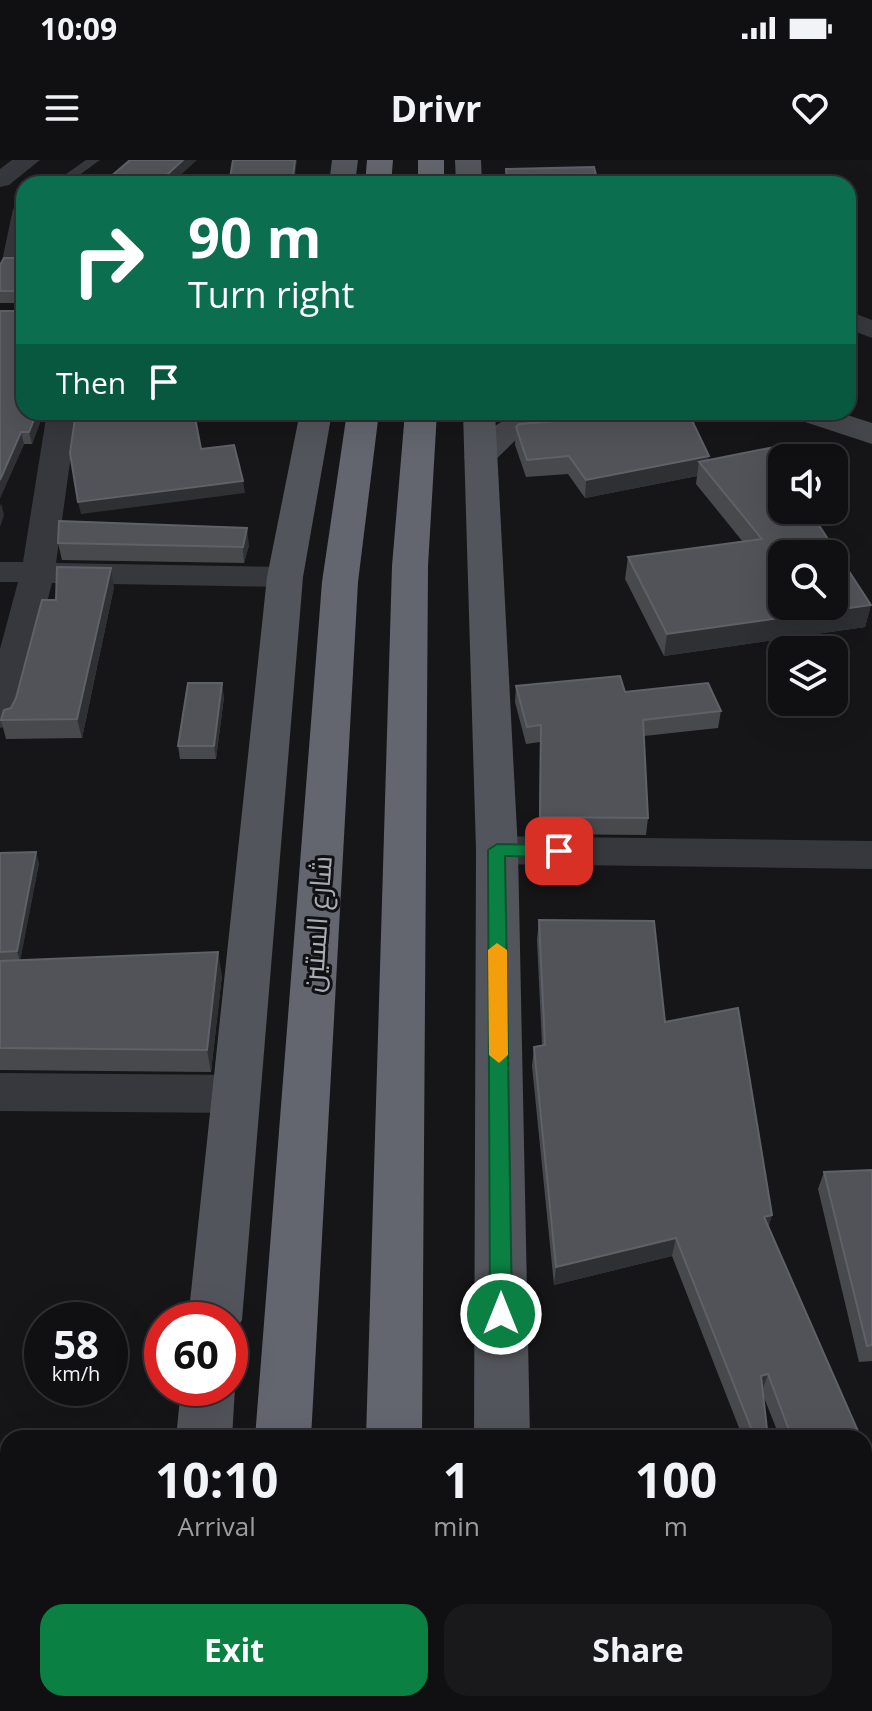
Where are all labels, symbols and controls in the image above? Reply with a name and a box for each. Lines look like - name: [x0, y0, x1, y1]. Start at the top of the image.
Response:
- text: 10:09: [40, 8, 117, 49]
- text: Drivr: [391, 84, 481, 133]
- icon: menu: [40, 86, 84, 130]
- icon: heart: [788, 86, 832, 130]
- text: 90 m: [188, 198, 322, 274]
- icon: right: [56, 208, 160, 312]
- text: Turn right: [188, 270, 354, 319]
- icon: arrive: [142, 360, 186, 404]
- text: Then: [56, 362, 126, 403]
- map controls: [768, 444, 848, 716]
- button: sound: [768, 444, 848, 524]
- button: search: [768, 540, 848, 620]
- button: layers: [768, 636, 848, 716]
- pin: [525, 817, 593, 885]
- icon: arrive: [537, 829, 581, 873]
- street label: شارع الستين: [292, 854, 341, 994]
- position arrow: [459, 1272, 543, 1356]
- speed limit sign: 60: [144, 1302, 248, 1406]
- text: 58: [53, 1316, 99, 1371]
- text: km/h: [52, 1360, 100, 1387]
- text: 10:10: [155, 1447, 278, 1512]
- text: 1: [443, 1447, 470, 1512]
- text: 100: [635, 1447, 717, 1512]
- text: Arrival: [177, 1508, 256, 1544]
- text: min: [433, 1508, 480, 1544]
- text: m: [664, 1508, 688, 1544]
- button: Exit: [40, 1604, 428, 1696]
- button: Share: [444, 1604, 832, 1696]

